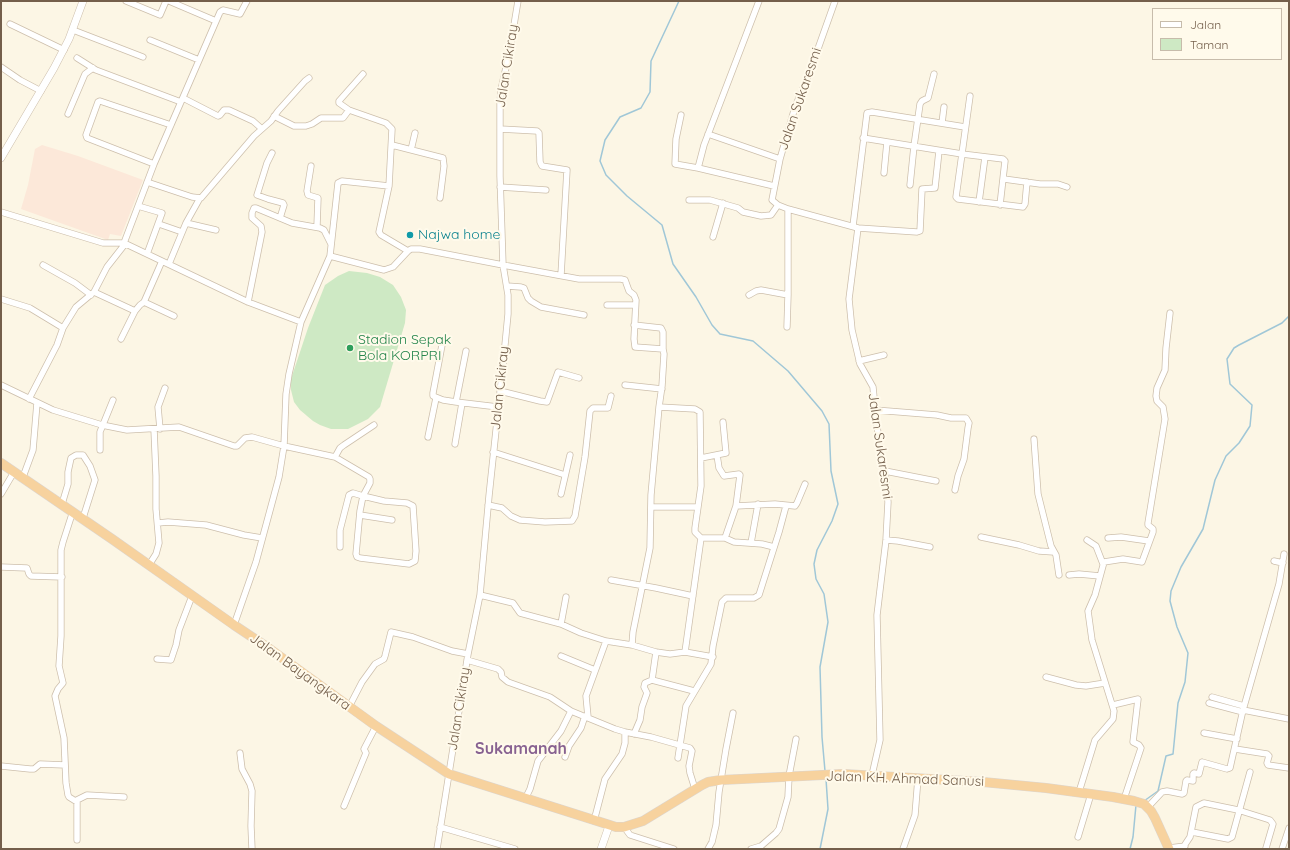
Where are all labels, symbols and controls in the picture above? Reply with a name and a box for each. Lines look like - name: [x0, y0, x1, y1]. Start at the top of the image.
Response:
- legend: [1152, 8, 1282, 60]
- text: Jalan: [1190, 17, 1221, 32]
- street label: Jalan Cikiray: [492, 23, 522, 109]
- text: Taman: [1190, 37, 1228, 52]
- street label: Jalan Sukaresmi: [775, 46, 825, 152]
- place label: Najwa home: [418, 227, 500, 243]
- marker: Najwa home: [405, 230, 415, 240]
- place label: Stadion Sepak Bola KORPRI: [358, 332, 451, 364]
- marker: Stadion Sepak Bola KORPRI: [345, 343, 355, 353]
- street label: Jalan Cikiray: [487, 345, 513, 431]
- street label: Jalan Sukaresmi: [864, 392, 896, 500]
- street label: Jalan Bayangkara: [246, 630, 354, 714]
- street label: Jalan Cikiray: [444, 666, 474, 752]
- district label: Sukamanah: [475, 739, 567, 759]
- street label: Jalan KH. Ahmad Sanusi: [825, 768, 985, 790]

